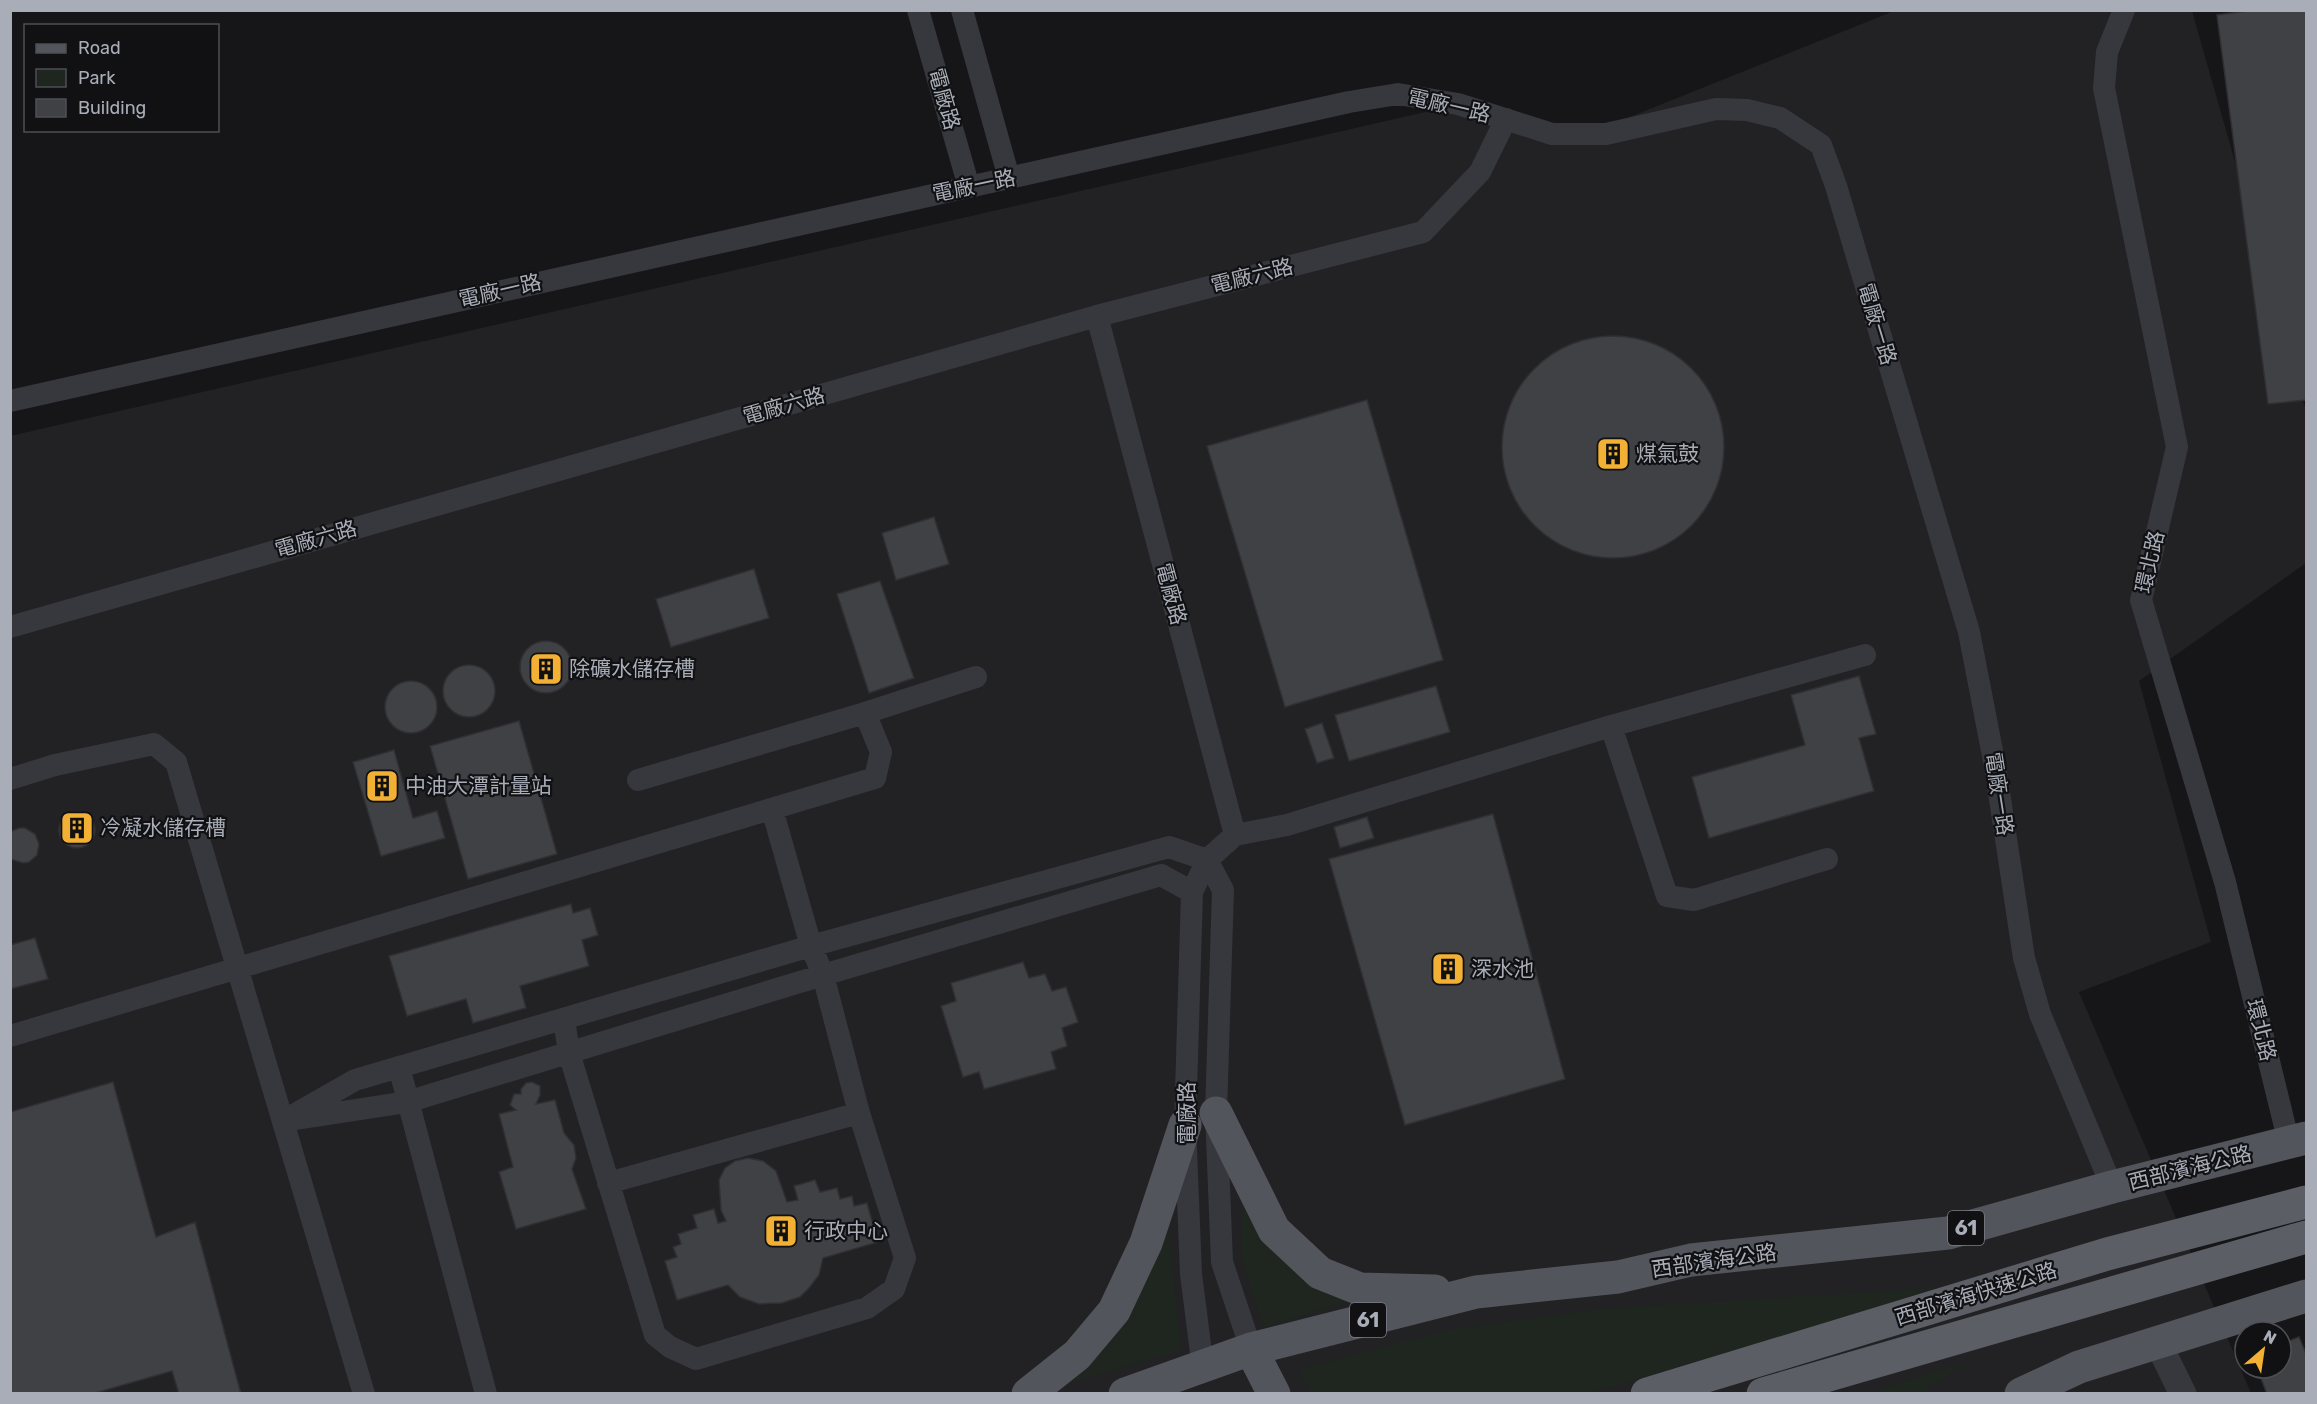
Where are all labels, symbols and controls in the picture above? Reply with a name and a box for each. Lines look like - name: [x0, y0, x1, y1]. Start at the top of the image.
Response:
- legend: [24, 24, 219, 132]
- text: Road: [78, 37, 121, 59]
- street label: 電廠路: [924, 65, 965, 133]
- text: Park: [78, 67, 116, 89]
- street label: 電廠一路: [1405, 84, 1493, 127]
- text: Building: [78, 97, 146, 119]
- street label: 電廠一路: [930, 165, 1018, 206]
- street label: 電廠六路: [1208, 253, 1296, 298]
- street label: 電廠一路: [456, 269, 544, 312]
- street label: 電廠一路: [1853, 280, 1902, 368]
- street label: 電廠六路: [740, 382, 828, 429]
- building icon: 煤氣鼓: [1595, 436, 1631, 472]
- place label: 煤氣鼓: [1636, 441, 1699, 466]
- street label: 電廠六路: [272, 515, 360, 562]
- street label: 環北路: [2130, 528, 2169, 595]
- street label: 電廠路: [1151, 560, 1192, 628]
- building icon: 除礦水儲存槽: [528, 651, 564, 687]
- place label: 除礦水儲存槽: [569, 656, 695, 681]
- street label: 電廠一路: [1981, 750, 2018, 837]
- building icon: 中油大潭計量站: [364, 768, 400, 804]
- place label: 中油大潭計量站: [405, 773, 552, 798]
- building icon: 冷凝水儲存槽: [59, 810, 95, 846]
- place label: 冷凝水儲存槽: [100, 815, 226, 840]
- building icon: 深水池: [1430, 951, 1466, 987]
- place label: 深水池: [1471, 956, 1534, 981]
- street label: 環北路: [2242, 996, 2281, 1063]
- street label: 電廠路: [1174, 1082, 1199, 1145]
- street label: 西部濱海公路: [2126, 1140, 2254, 1195]
- road number: 61: [1948, 1211, 1984, 1245]
- building icon: 行政中心: [763, 1213, 799, 1249]
- place label: 行政中心: [804, 1218, 888, 1243]
- street label: 西部濱海公路: [1650, 1239, 1778, 1282]
- street label: 西部濱海快速公路: [1892, 1257, 2060, 1330]
- road number: 61: [1350, 1303, 1386, 1337]
- north arrow: [2233, 1320, 2293, 1380]
- text: N: [2260, 1326, 2280, 1348]

